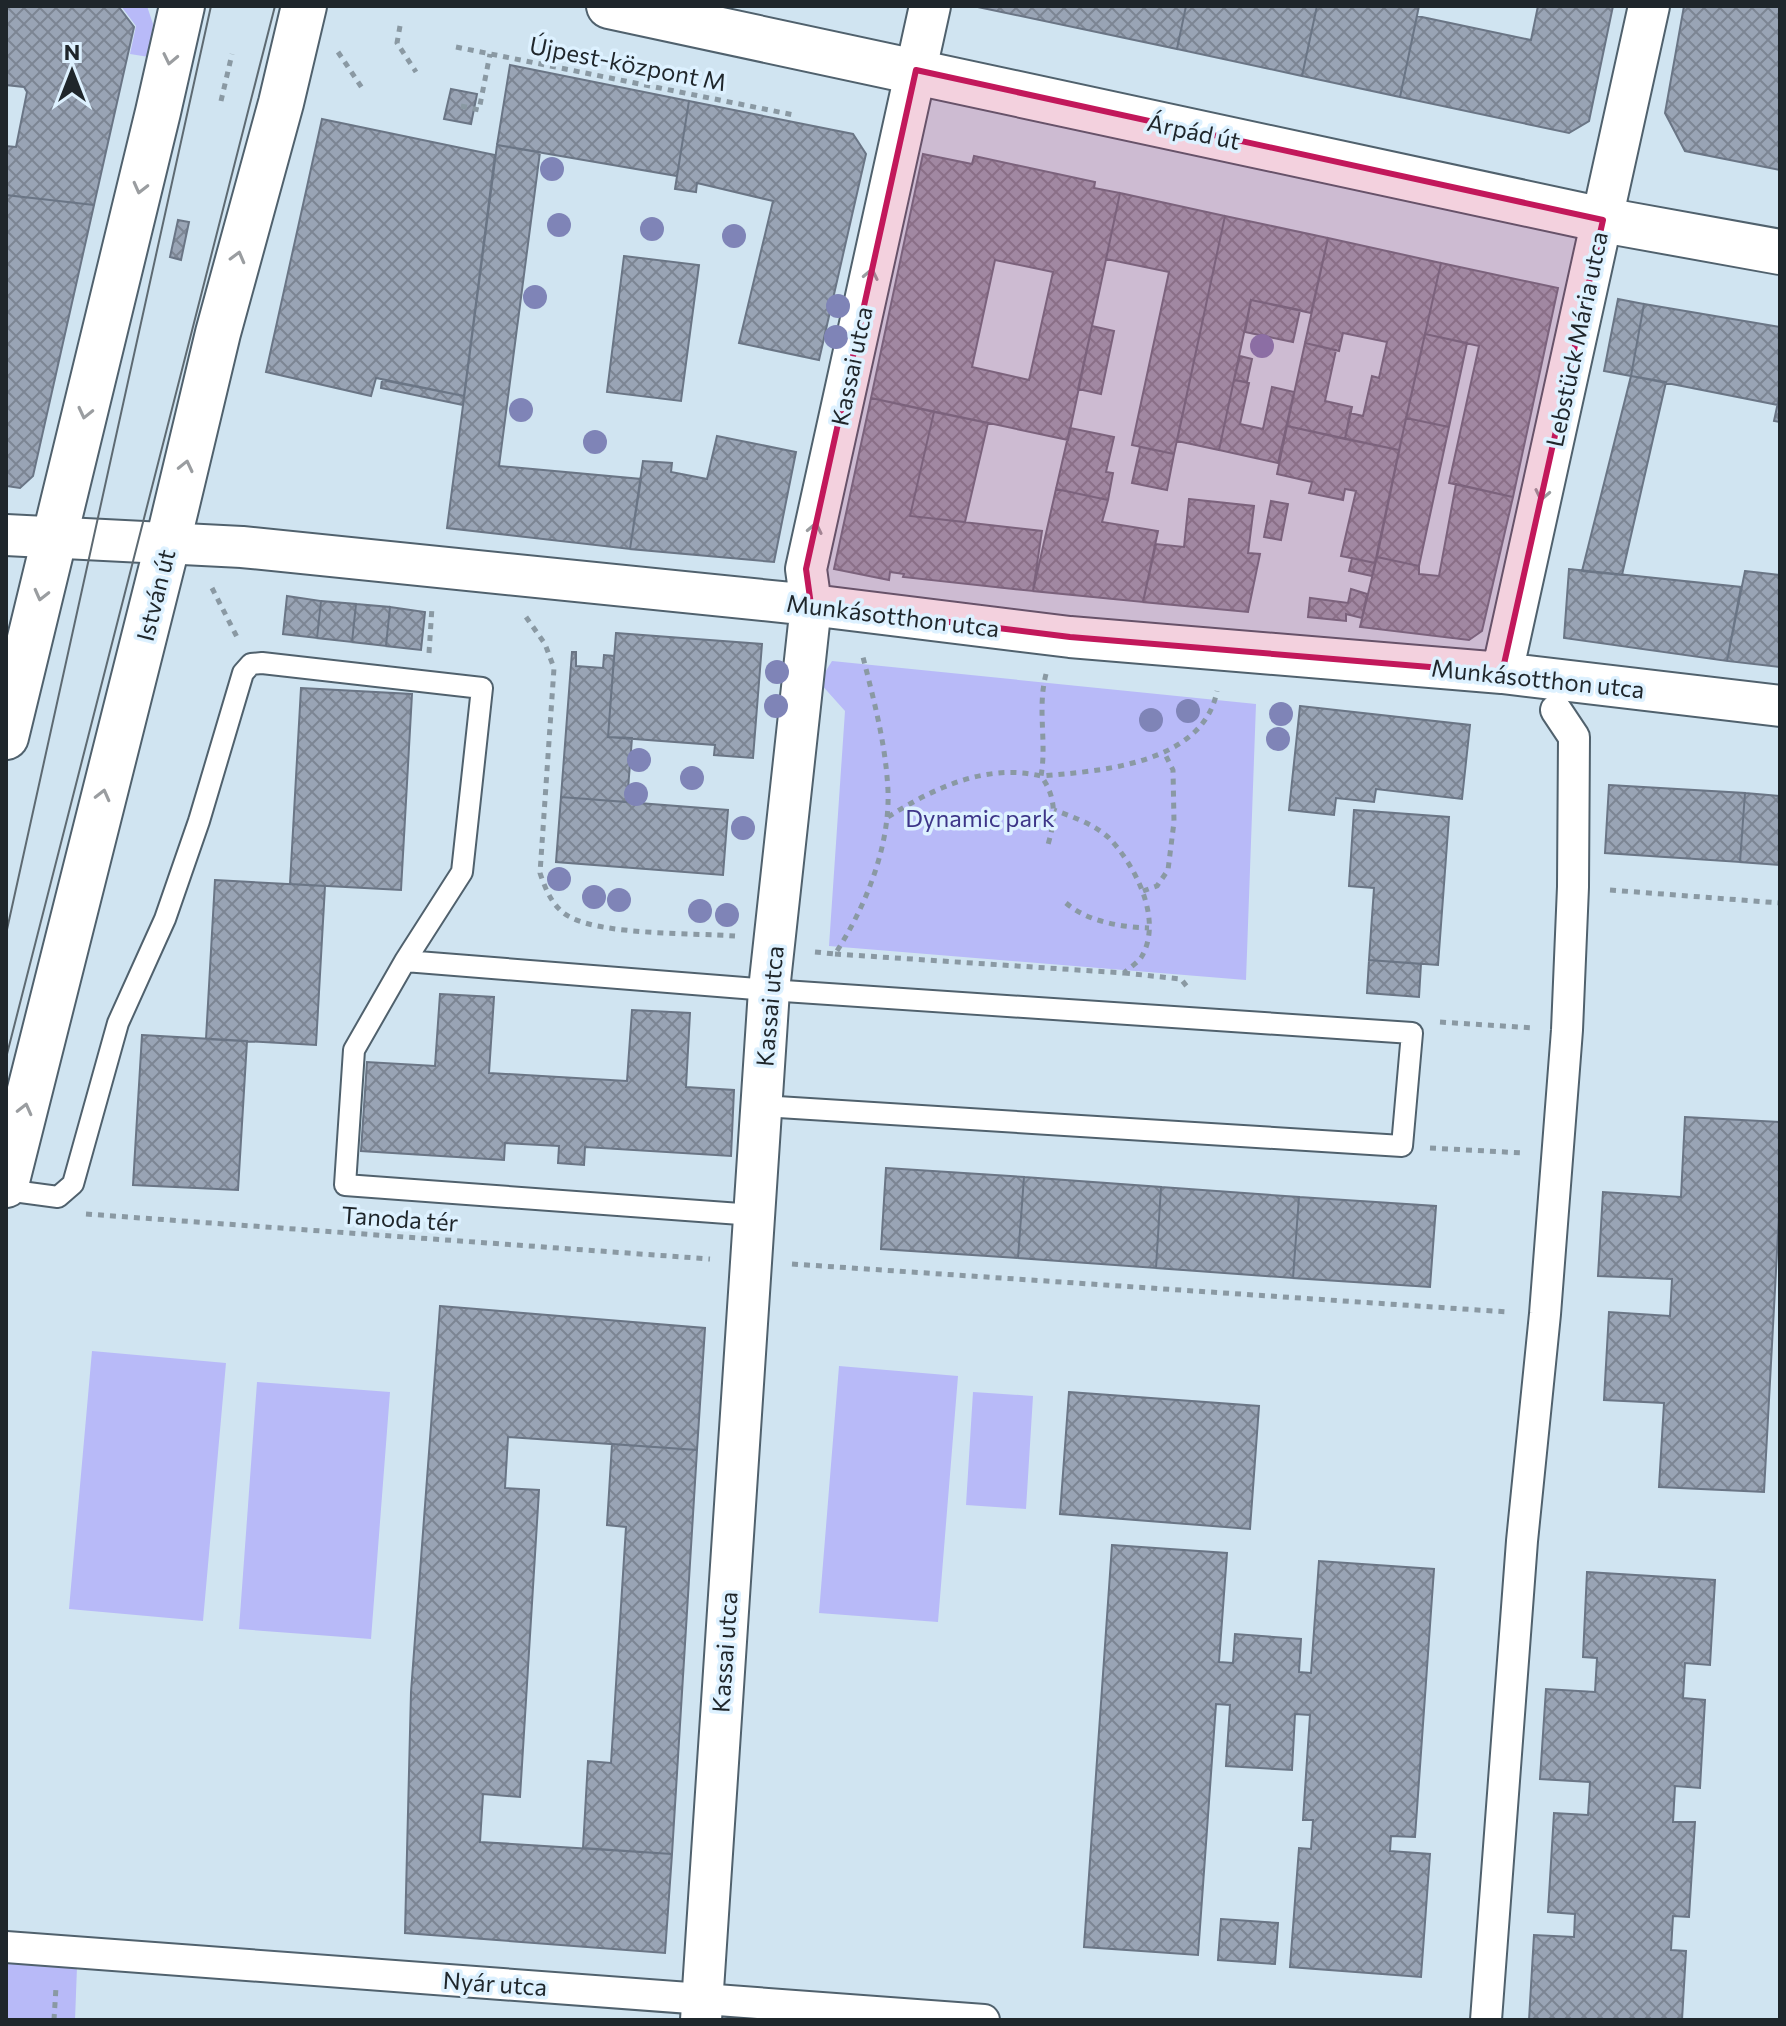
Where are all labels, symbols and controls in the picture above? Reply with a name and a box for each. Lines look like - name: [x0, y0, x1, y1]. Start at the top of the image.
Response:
- street label: Újpest-központ M: [527, 30, 729, 96]
- north arrow: [32, 32, 112, 112]
- text: N: [64, 38, 80, 65]
- one-way arrow: [162, 52, 179, 66]
- street label: Árpád út: [1145, 107, 1243, 155]
- one-way arrow: [132, 181, 149, 195]
- street label: Lebstück Mária utca: [1539, 229, 1613, 449]
- one-way arrow: [229, 251, 246, 265]
- one-way arrow: [862, 268, 879, 282]
- street label: Kassai utca: [824, 304, 878, 428]
- one-way arrow: [77, 405, 94, 419]
- one-way arrow: [176, 460, 193, 474]
- one-way arrow: [1534, 488, 1551, 501]
- one-way arrow: [806, 522, 823, 535]
- street label: István út: [130, 546, 180, 644]
- one-way arrow: [33, 588, 50, 602]
- street label: Munkásotthon utca: [785, 588, 1001, 642]
- street label: Munkásotthon utca: [1430, 652, 1646, 704]
- one-way arrow: [94, 789, 111, 802]
- park label: Dynamic park: [905, 803, 1055, 832]
- street label: Kassai utca: [749, 944, 789, 1068]
- one-way arrow: [15, 1103, 32, 1117]
- street label: Tanoda tér: [341, 1199, 460, 1237]
- street label: Kassai utca: [705, 1590, 743, 1714]
- street label: Nyár utca: [442, 1965, 548, 2001]

